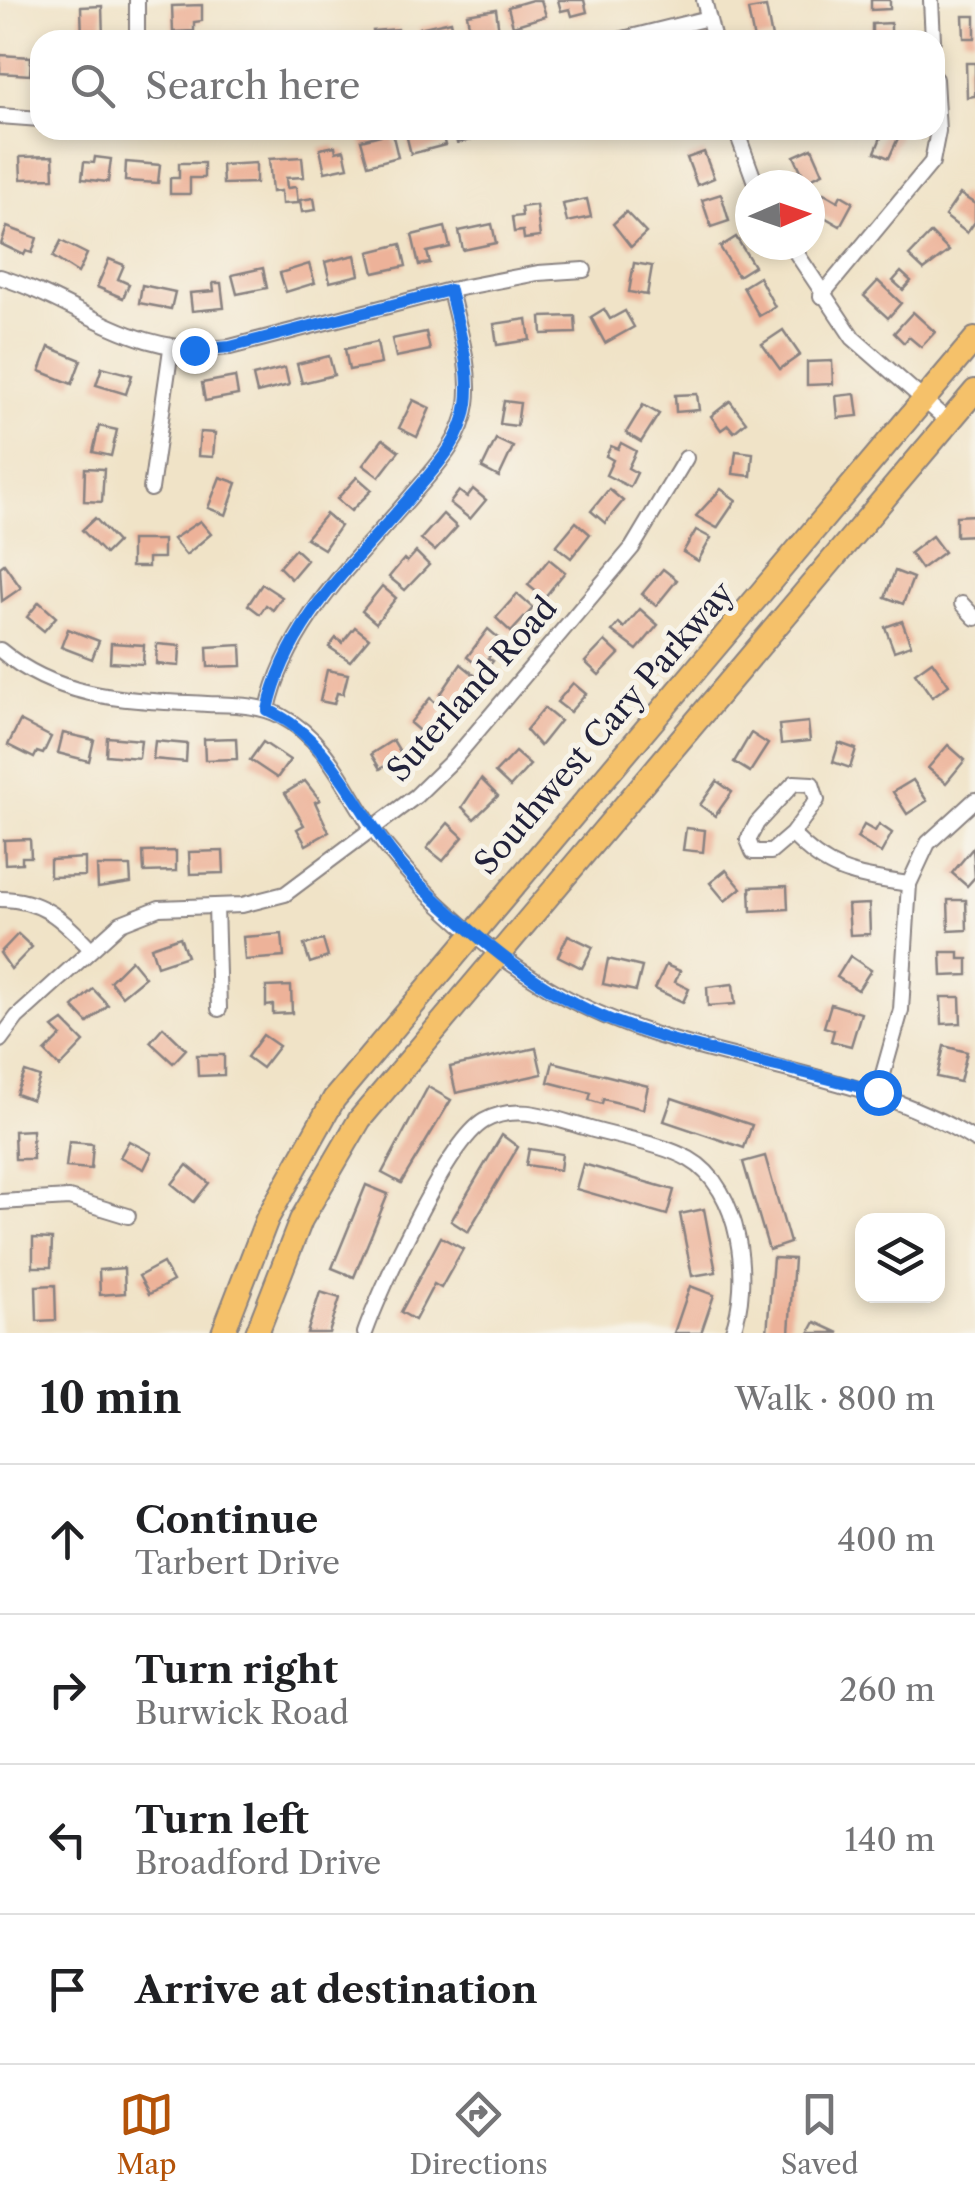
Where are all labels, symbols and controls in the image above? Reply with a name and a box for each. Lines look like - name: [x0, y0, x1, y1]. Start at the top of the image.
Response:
- search box: [30, 30, 945, 140]
- icon: search: [65, 58, 120, 113]
- text: Search here: [145, 62, 360, 109]
- north arrow: [735, 170, 825, 260]
- route end: [172, 328, 218, 374]
- street label: Southwest Cary Parkway: [466, 573, 742, 882]
- street label: Suterland Road: [378, 588, 565, 789]
- route start: [856, 1070, 902, 1116]
- map controls: [855, 1213, 945, 1303]
- button: layers: [855, 1213, 945, 1303]
- text: 10 min: [40, 1372, 181, 1424]
- text: Walk · 800 m: [735, 1379, 935, 1418]
- text: Continue: [135, 1496, 318, 1543]
- icon: ahead: [40, 1512, 95, 1567]
- text: 400 m: [838, 1520, 935, 1559]
- text: Tarbert Drive: [135, 1543, 340, 1582]
- text: Turn right: [135, 1646, 338, 1693]
- icon: right: [40, 1662, 95, 1717]
- text: 260 m: [839, 1670, 935, 1709]
- text: Burwick Road: [135, 1693, 349, 1732]
- text: Turn left: [135, 1796, 309, 1843]
- icon: left: [40, 1812, 95, 1867]
- text: 140 m: [844, 1820, 935, 1859]
- text: Broadford Drive: [135, 1843, 381, 1882]
- icon: arrive: [40, 1962, 95, 2017]
- text: Arrive at destination: [135, 1966, 538, 2013]
- tab: Map: [116, 2087, 177, 2181]
- tab: Directions: [409, 2087, 548, 2181]
- tab: Saved: [781, 2087, 859, 2181]

